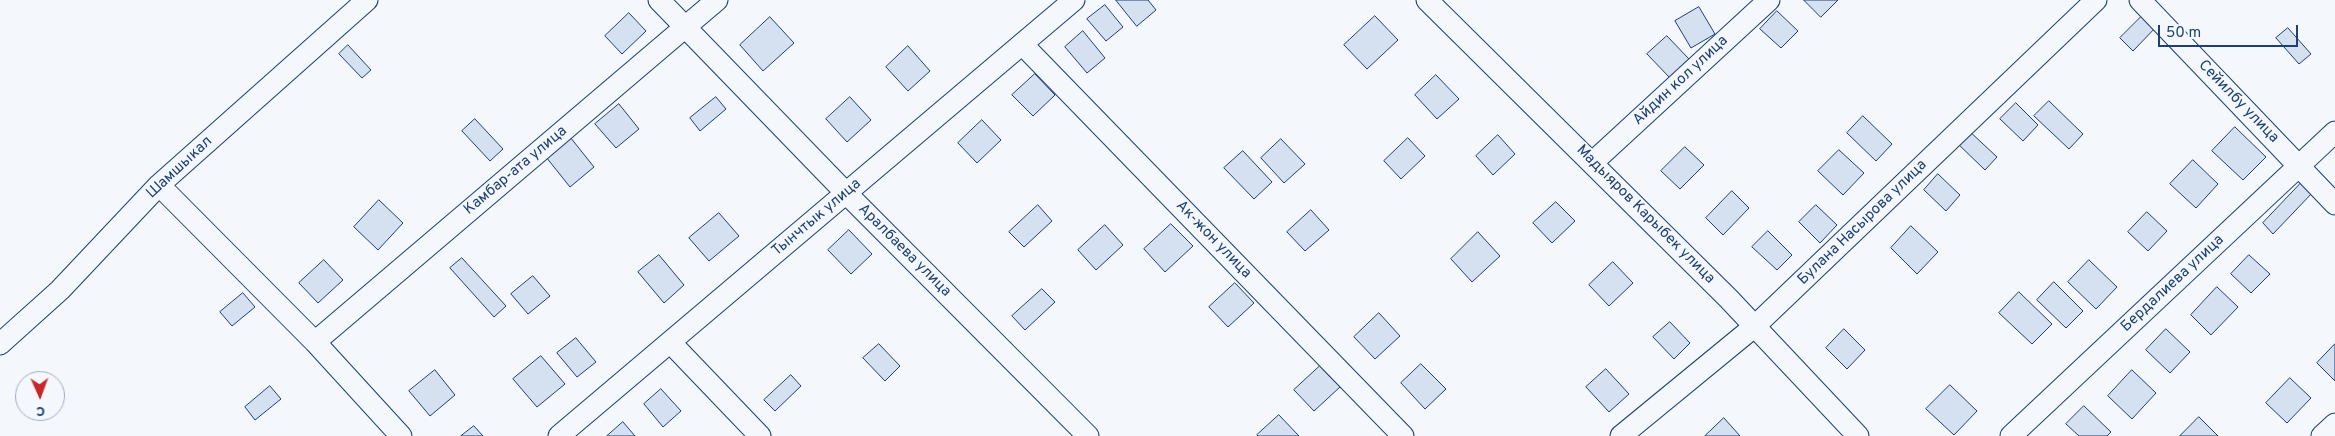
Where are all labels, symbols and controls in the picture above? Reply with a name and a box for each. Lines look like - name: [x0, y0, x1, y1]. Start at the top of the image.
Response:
- scale bar: [2160, 15, 2300, 47]
- text: 50 m: [2166, 24, 2201, 43]
- street label: Айдин кол улица: [1630, 32, 1732, 130]
- street label: Сейилбу улица: [2194, 57, 2282, 147]
- street label: Камбар-ата улица: [461, 123, 571, 219]
- street label: Шамшыкал: [143, 133, 217, 203]
- street label: Мадыяров Карыбек улица: [1572, 142, 1718, 288]
- street label: Булана Насырова улица: [1795, 157, 1931, 289]
- street label: Тынчтык улица: [769, 175, 865, 261]
- street label: Ак-жон улица: [1171, 197, 1255, 283]
- street label: Аралбаева улица: [854, 201, 954, 301]
- street label: Бердалиева улица: [2118, 232, 2228, 336]
- north arrow: [15, 371, 65, 421]
- text: С: [36, 402, 45, 419]

